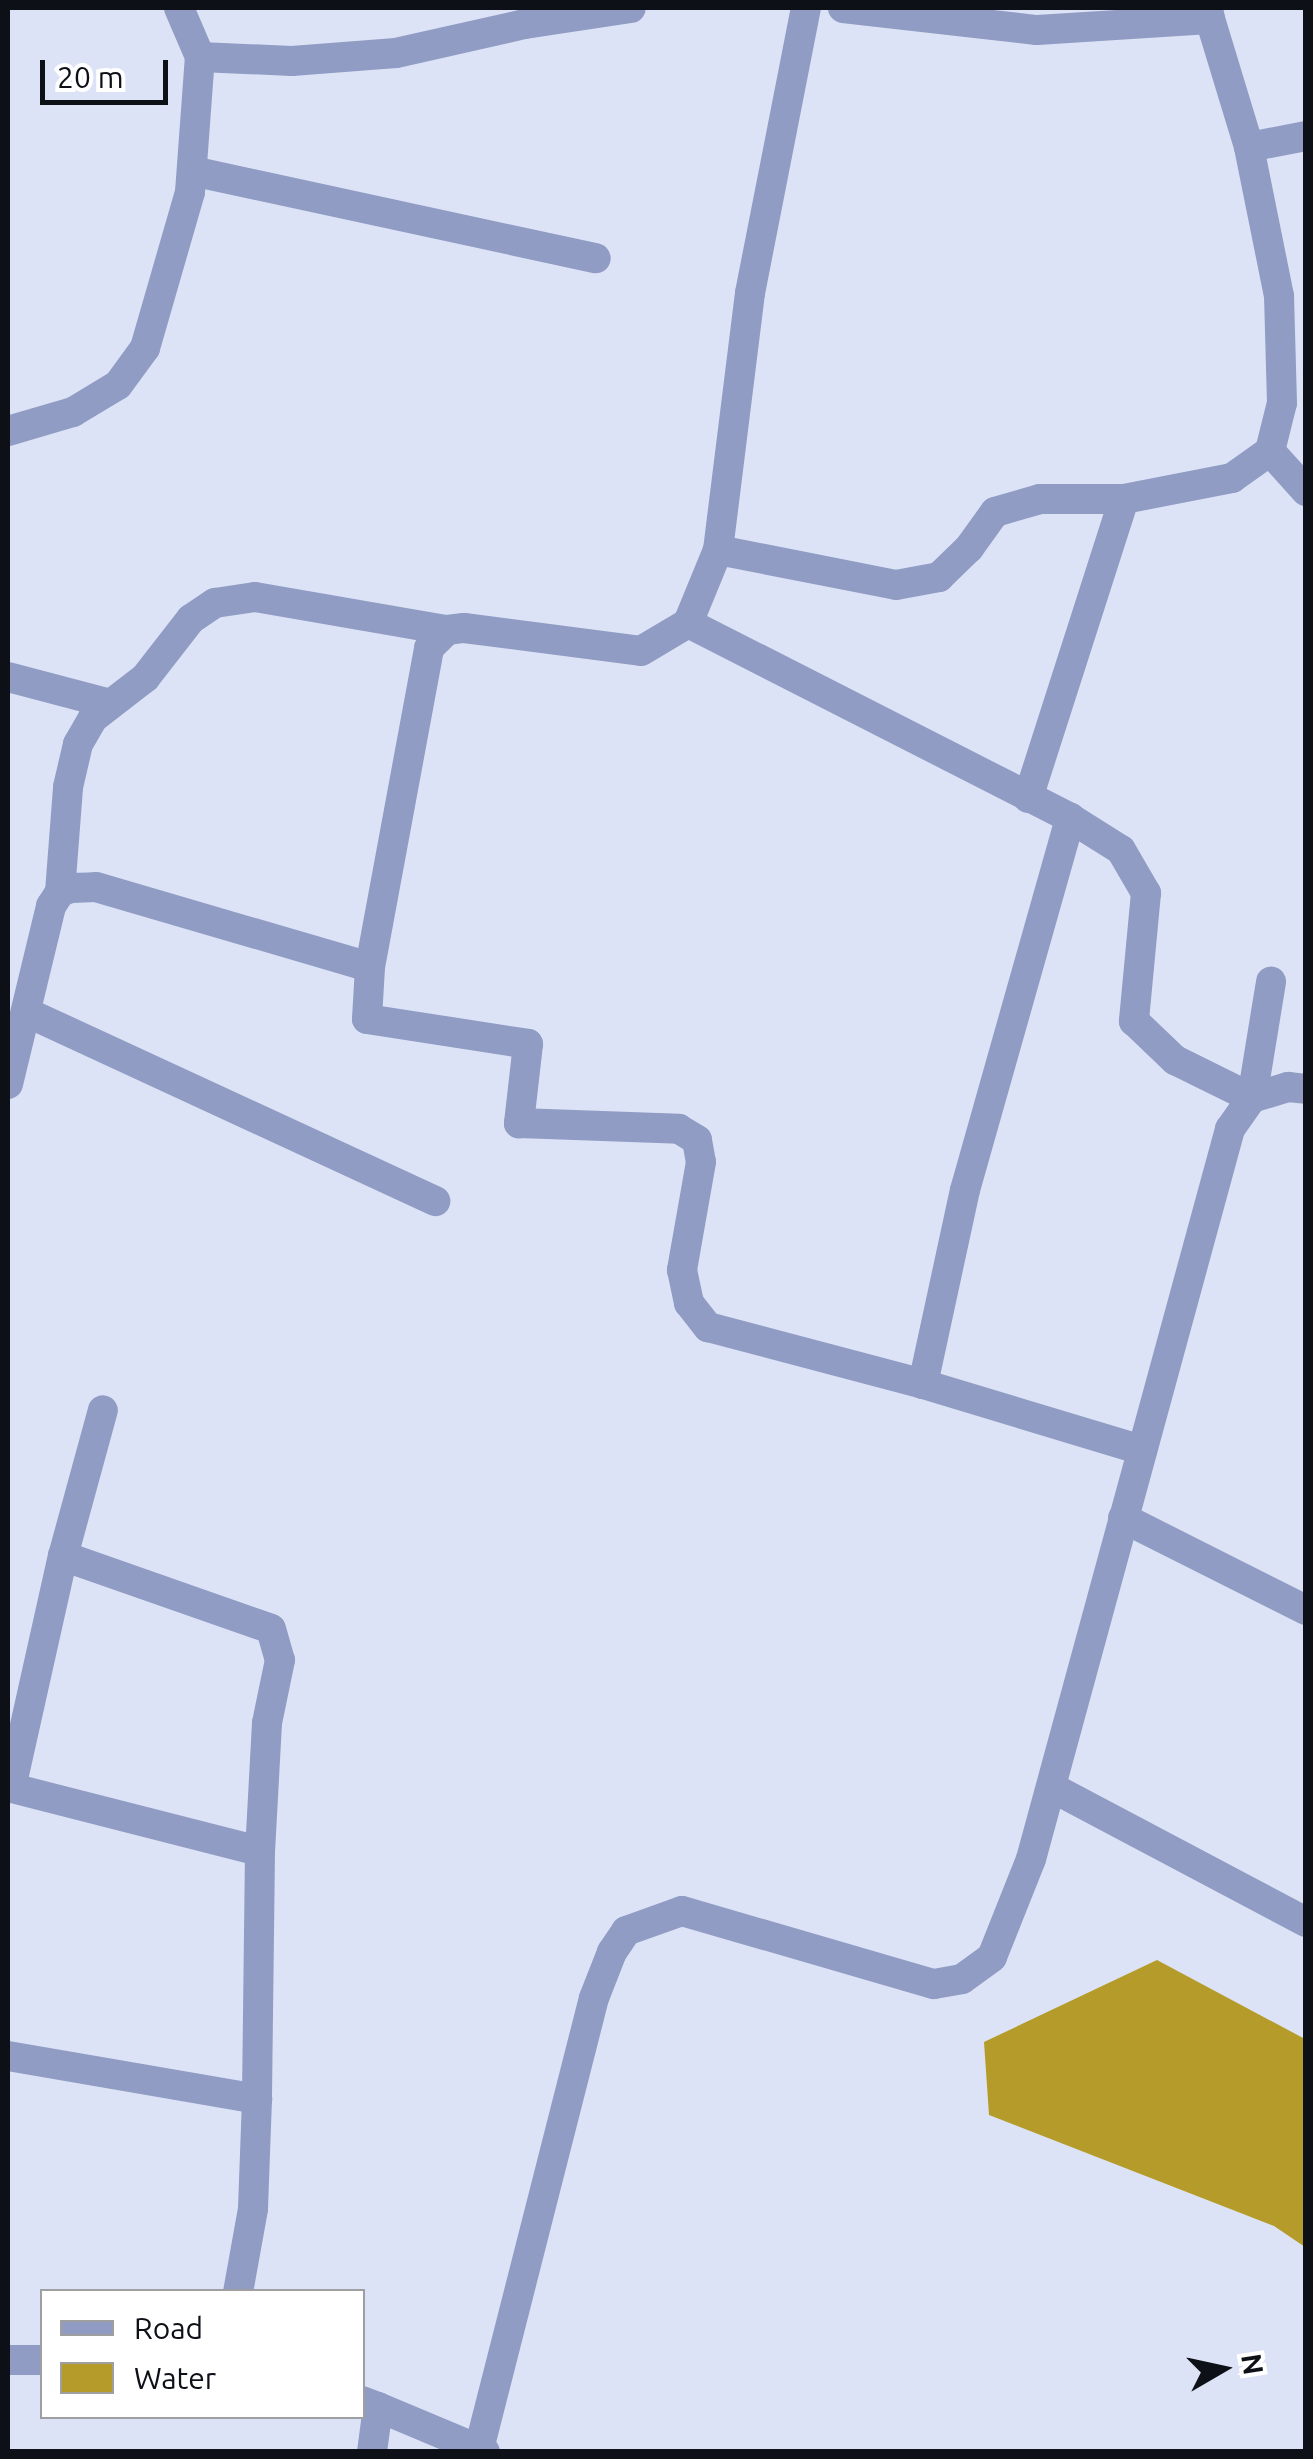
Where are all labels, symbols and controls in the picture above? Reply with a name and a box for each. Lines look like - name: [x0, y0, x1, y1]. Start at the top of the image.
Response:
- scale bar: [45, 40, 172, 102]
- text: 20 m: [57, 60, 124, 94]
- legend: [40, 2289, 365, 2419]
- text: Road: [134, 2311, 203, 2345]
- north arrow: [1173, 2319, 1273, 2419]
- text: N: [1236, 2351, 1270, 2377]
- text: Water: [134, 2361, 216, 2395]

